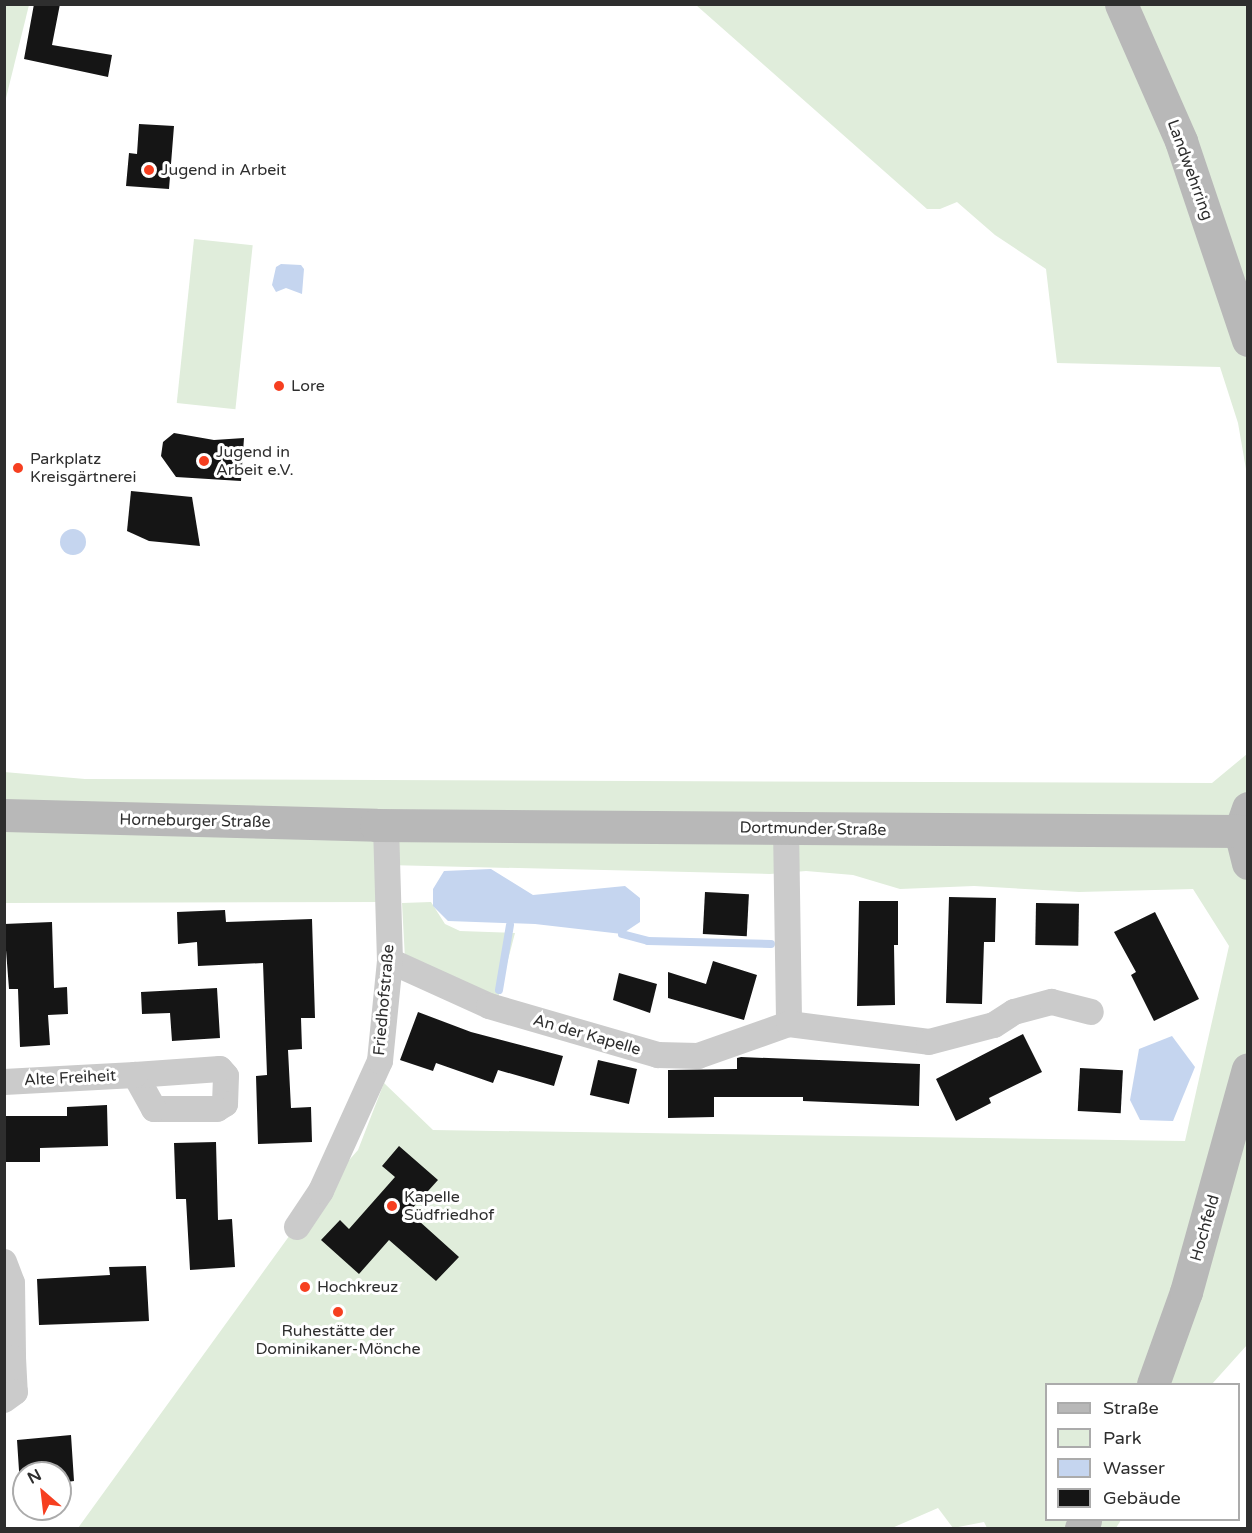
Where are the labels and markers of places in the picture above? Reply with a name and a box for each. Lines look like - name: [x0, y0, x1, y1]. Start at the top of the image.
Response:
- place label: Jugend in Arbeit: [161, 160, 286, 180]
- marker: Jugend in Arbeit: [142, 163, 156, 177]
- place label: Lore: [291, 376, 325, 396]
- marker: Lore: [272, 379, 286, 393]
- place label: Jugend in Arbeit e.V.: [216, 442, 294, 480]
- place label: Parkplatz Kreisgärtnerei: [30, 449, 136, 487]
- marker: Jugend in Arbeit e.V.: [197, 454, 211, 468]
- marker: Parkplatz Kreisgärtnerei: [11, 461, 25, 475]
- place label: Kapelle Südfriedhof: [404, 1187, 494, 1225]
- marker: Kapelle Südfriedhof: [385, 1199, 399, 1213]
- place label: Hochkreuz: [317, 1277, 398, 1297]
- marker: Hochkreuz: [298, 1280, 312, 1294]
- marker: Ruhestätte der Dominikaner-Mönche: [331, 1305, 345, 1319]
- place label: Ruhestätte der Dominikaner-Mönche: [256, 1321, 420, 1359]

